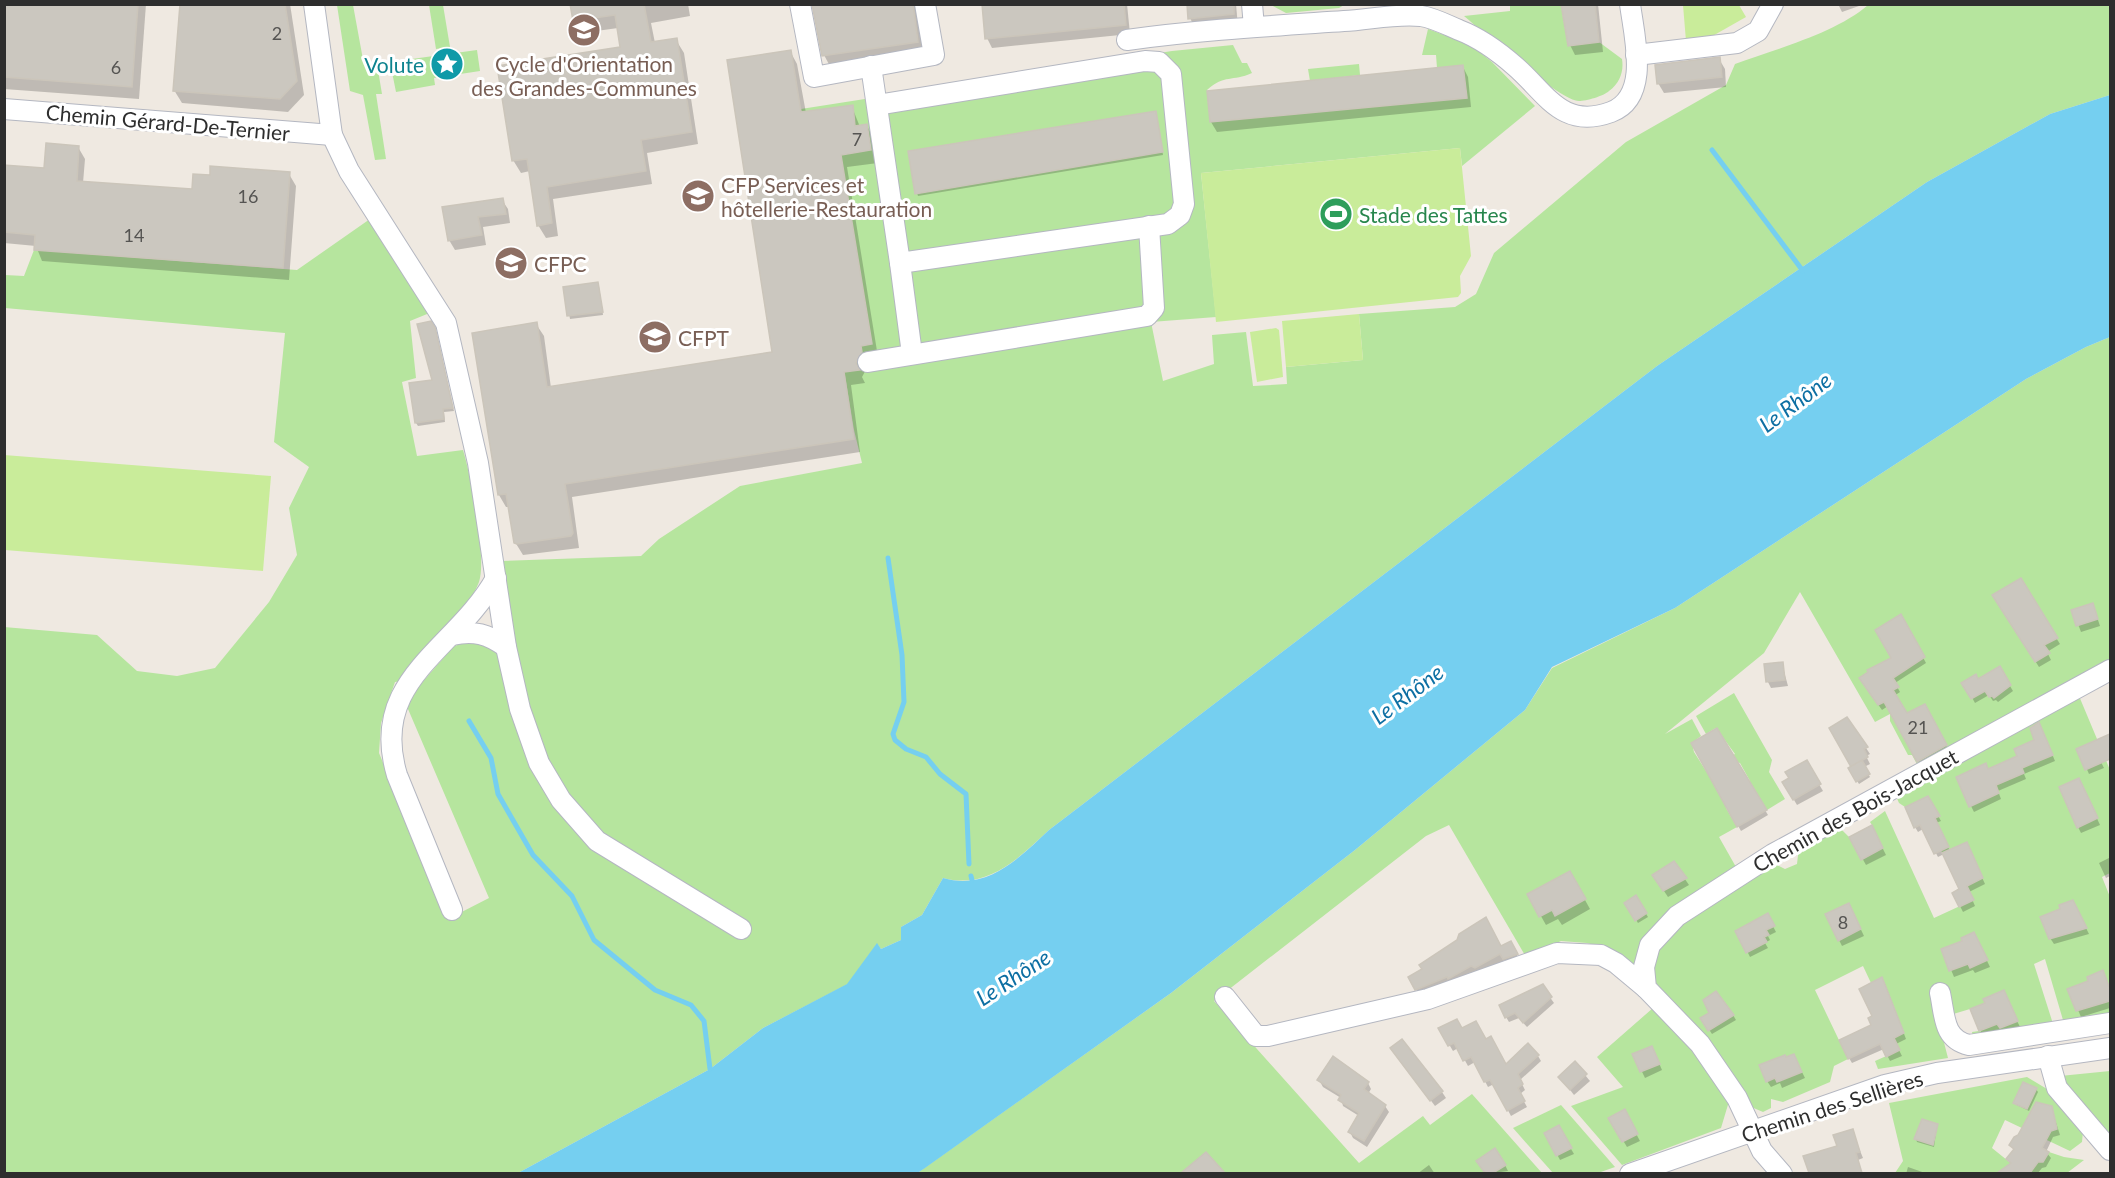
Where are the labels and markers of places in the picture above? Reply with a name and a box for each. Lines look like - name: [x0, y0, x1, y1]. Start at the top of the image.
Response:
- school or university icon: Cycle d'Orientation des Grandes-Communes: [566, 12, 602, 48]
- place icon: Volute: [429, 46, 465, 82]
- place label: Cycle d'Orientation des Grandes-Communes: [471, 51, 697, 100]
- place label: Volute: [364, 52, 424, 77]
- place label: CFP Services et hôtellerie-Restauration: [721, 172, 932, 221]
- school or university icon: CFP Services et hôtellerie-Restauration: [680, 178, 716, 214]
- sports icon: Stade des Tattes: [1318, 196, 1354, 232]
- place label: Stade des Tattes: [1359, 202, 1508, 227]
- school or university icon: CFPC: [493, 245, 529, 281]
- place label: CFPC: [534, 251, 587, 276]
- school or university icon: CFPT: [637, 319, 673, 355]
- place label: CFPT: [678, 325, 730, 350]

